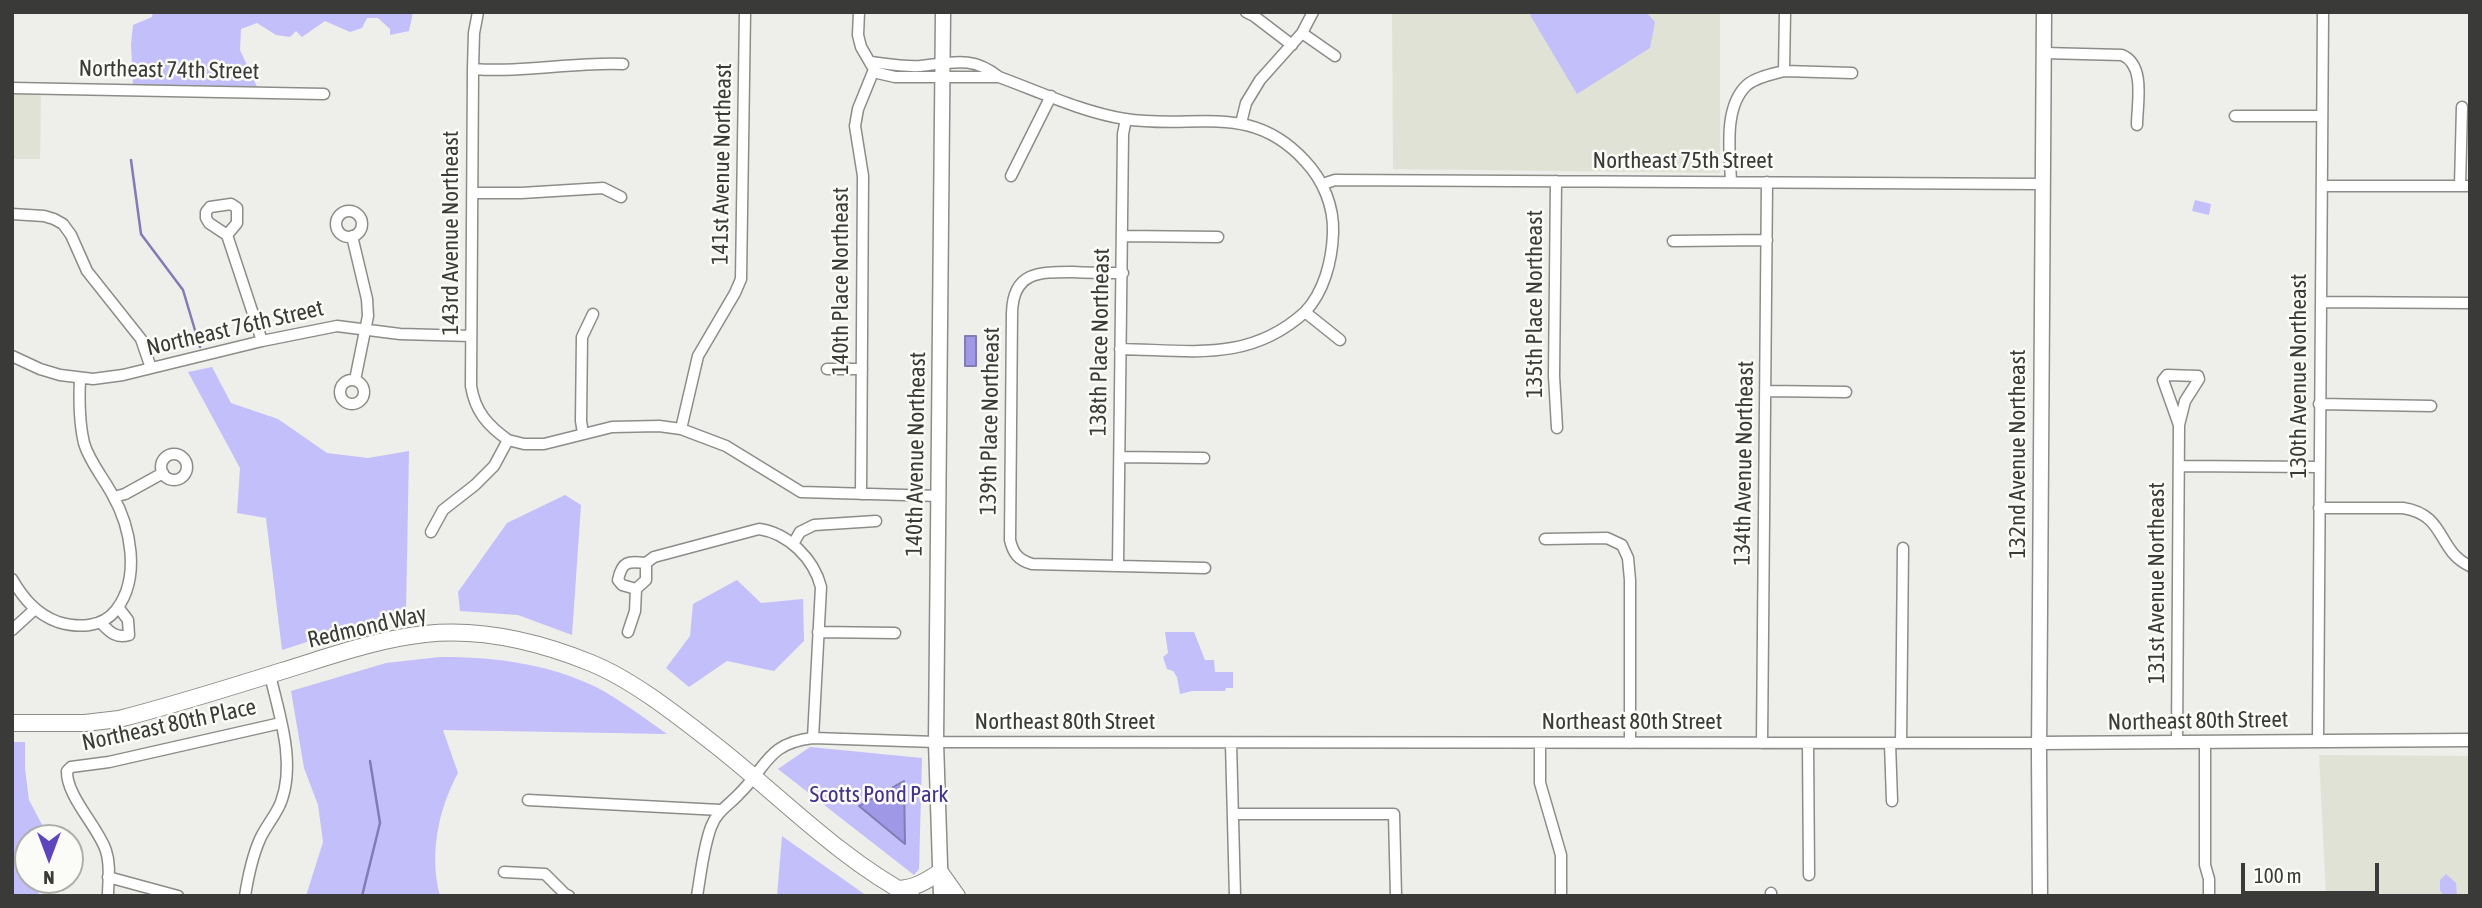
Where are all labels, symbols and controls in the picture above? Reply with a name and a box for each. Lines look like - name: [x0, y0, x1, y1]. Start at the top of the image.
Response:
- street label: Northeast 74th Street: [78, 55, 260, 85]
- street label: 141st Avenue Northeast: [706, 63, 738, 265]
- street label: 143rd Avenue Northeast: [437, 131, 465, 335]
- street label: Northeast 75th Street: [1593, 147, 1773, 175]
- street label: 140th Place Northeast: [827, 187, 855, 375]
- street label: 135th Place Northeast: [1521, 210, 1549, 398]
- street label: 138th Place Northeast: [1085, 248, 1115, 436]
- street label: 130th Avenue Northeast: [2285, 274, 2313, 478]
- street label: Northeast 76th Street: [144, 294, 326, 362]
- street label: 139th Place Northeast: [975, 327, 1005, 515]
- street label: 132nd Avenue Northeast: [2004, 349, 2032, 559]
- street label: 140th Avenue Northeast: [900, 351, 932, 557]
- street label: 134th Avenue Northeast: [1728, 360, 1760, 566]
- street label: 131st Avenue Northeast: [2143, 482, 2171, 684]
- street label: Redmond Way: [305, 600, 429, 654]
- street label: Northeast 80th Place: [79, 693, 259, 757]
- street label: Northeast 80th Street: [2107, 706, 2289, 736]
- street label: Northeast 80th Street: [975, 708, 1155, 736]
- street label: Northeast 80th Street: [1542, 708, 1722, 736]
- park label: Scotts Pond Park: [810, 781, 948, 809]
- north arrow: [14, 824, 84, 894]
- scale bar: [2244, 848, 2382, 892]
- text: 100 m: [2254, 863, 2302, 887]
- text: N: [43, 867, 55, 889]

